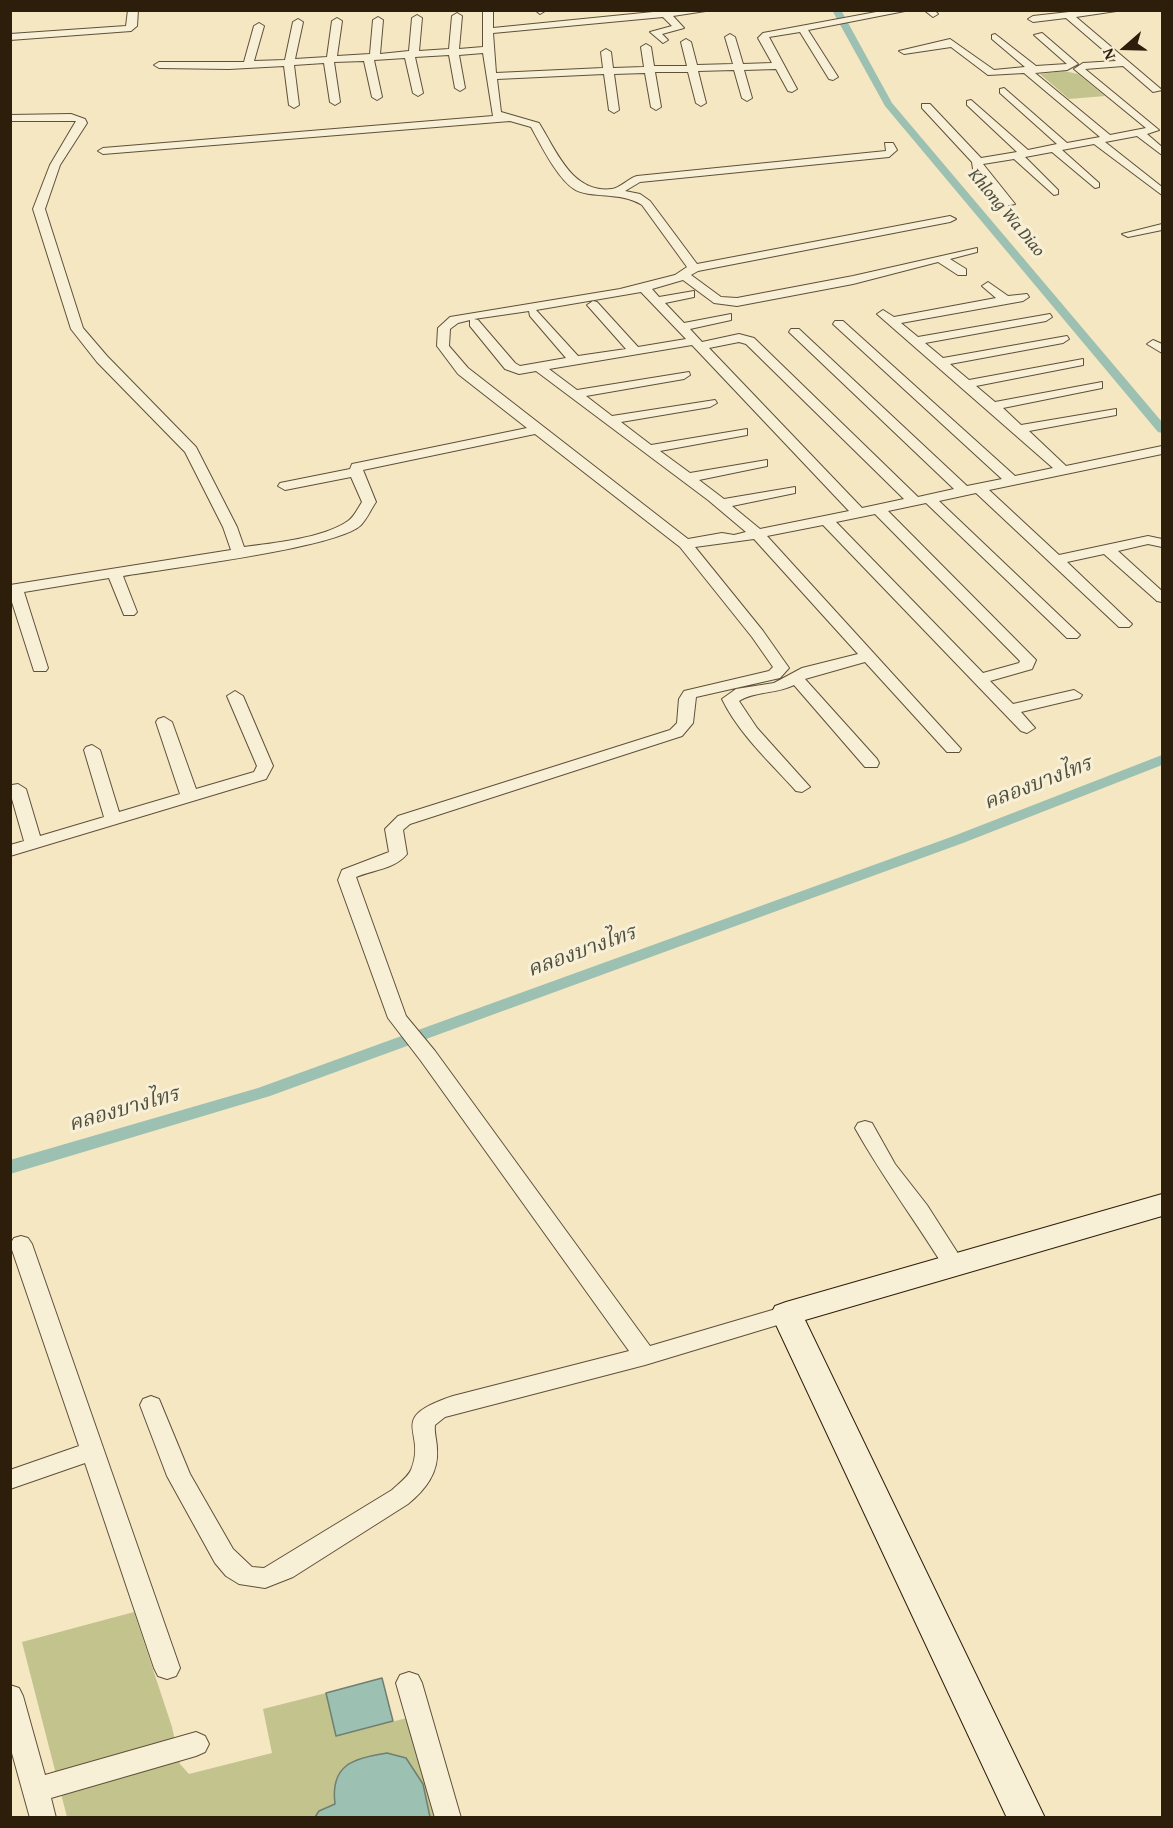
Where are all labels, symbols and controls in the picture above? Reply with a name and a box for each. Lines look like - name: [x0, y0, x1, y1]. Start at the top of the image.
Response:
- north arrow: [1095, 18, 1155, 78]
- text: N: [1095, 45, 1121, 63]
- water label: Khlong Wa Diao: [963, 165, 1049, 261]
- water label: คลองบางไทร: [980, 752, 1096, 816]
- water label: คลองบางไทร: [524, 921, 640, 983]
- water label: คลองบางไทร: [66, 1082, 182, 1138]

